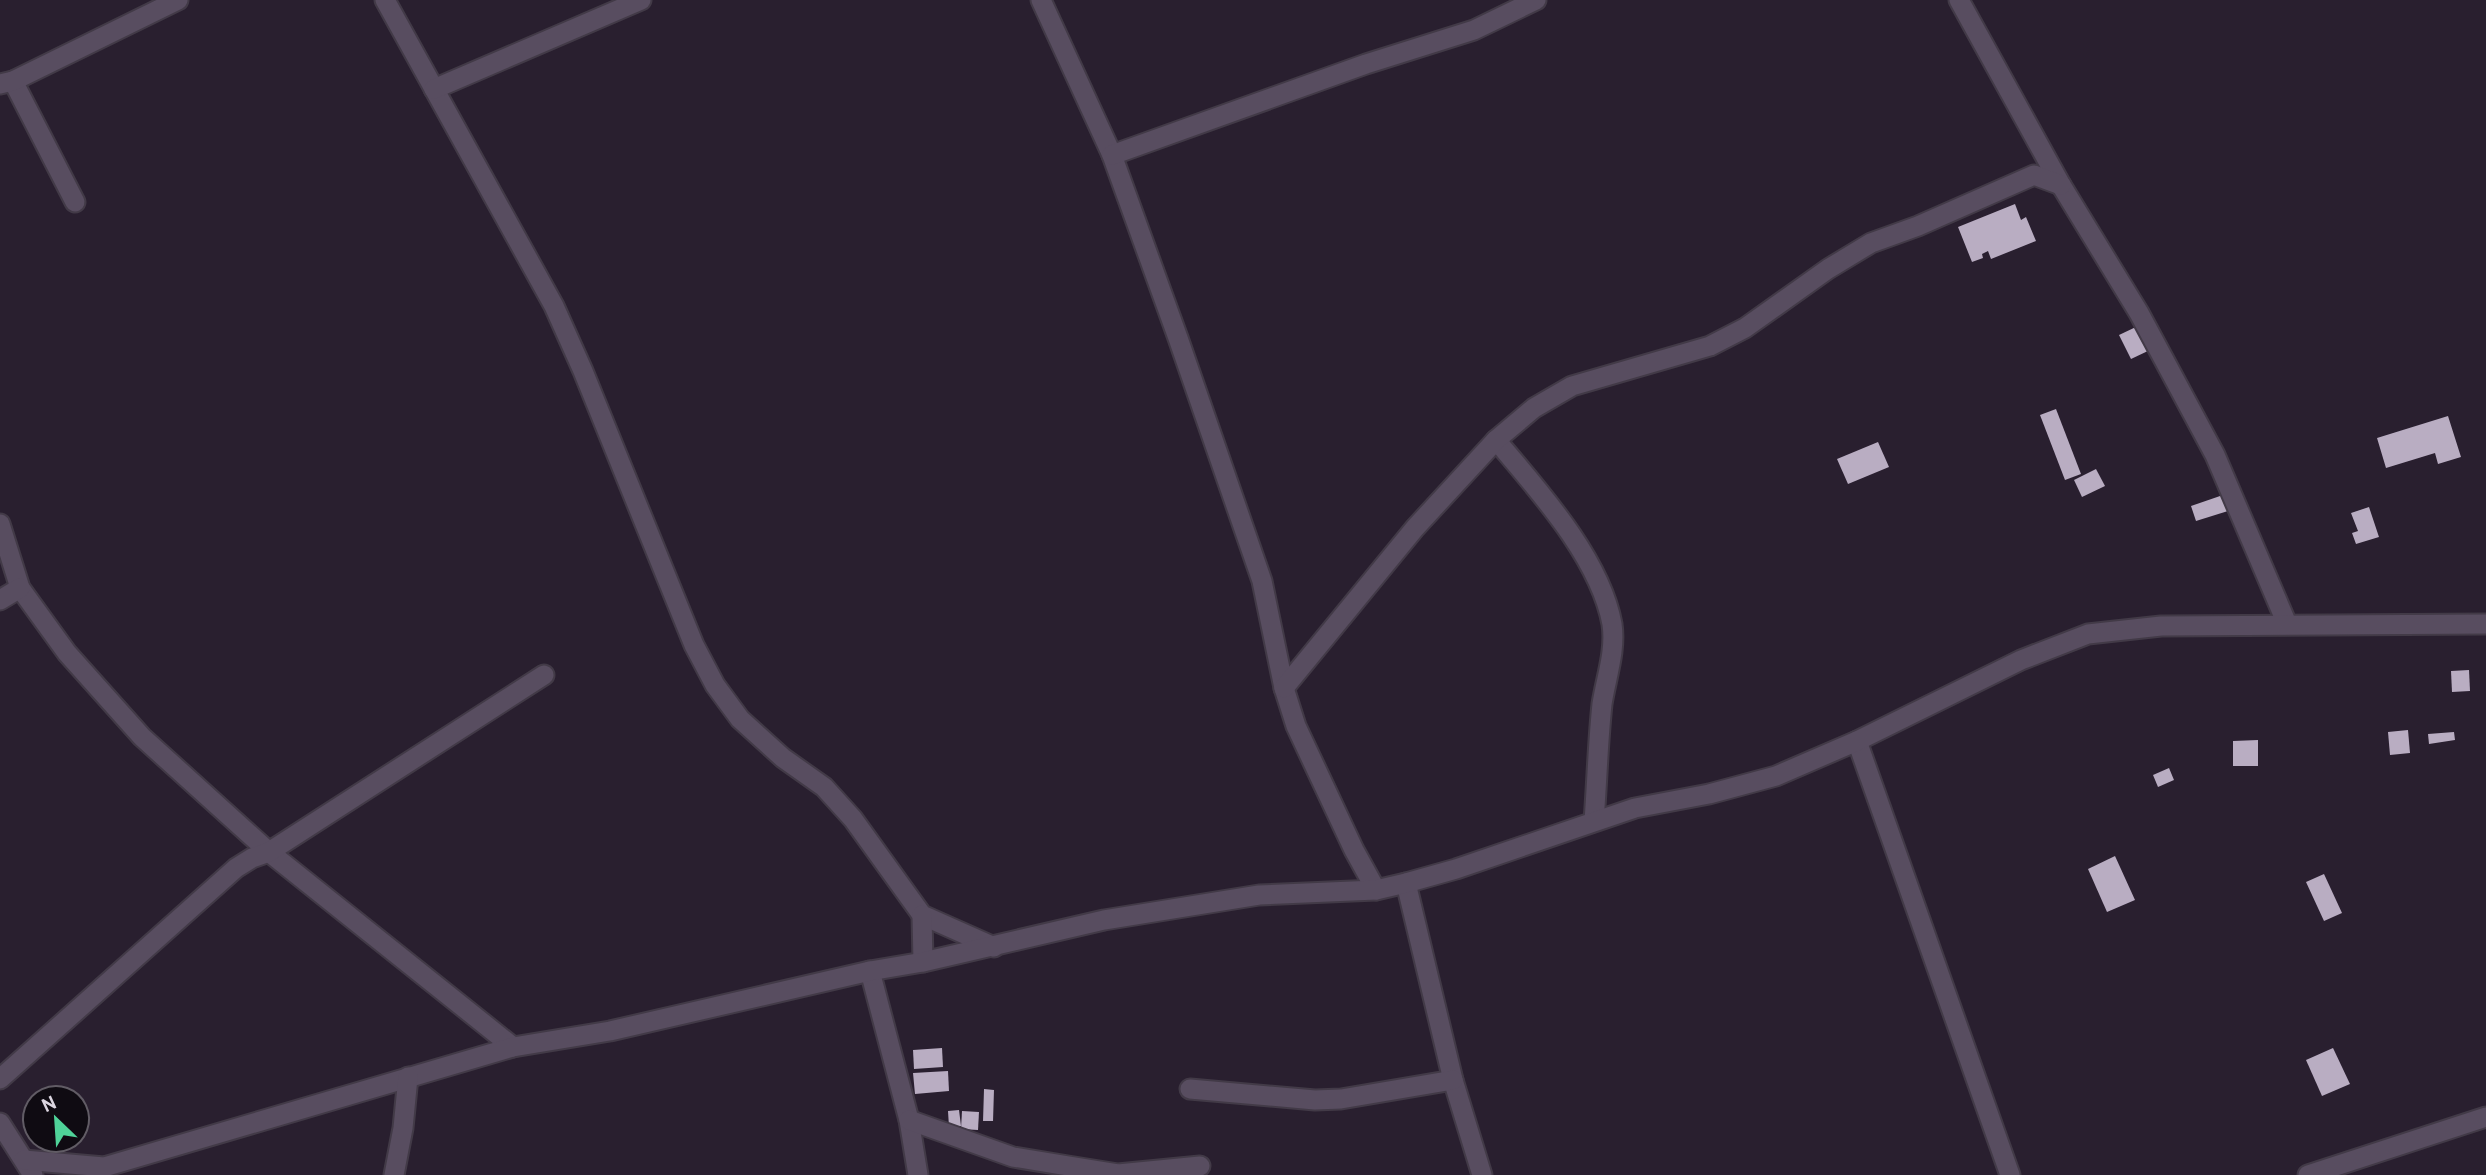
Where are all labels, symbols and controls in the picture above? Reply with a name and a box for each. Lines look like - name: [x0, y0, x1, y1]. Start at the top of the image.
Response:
- north arrow: [21, 1084, 91, 1154]
- text: N: [38, 1092, 61, 1119]

